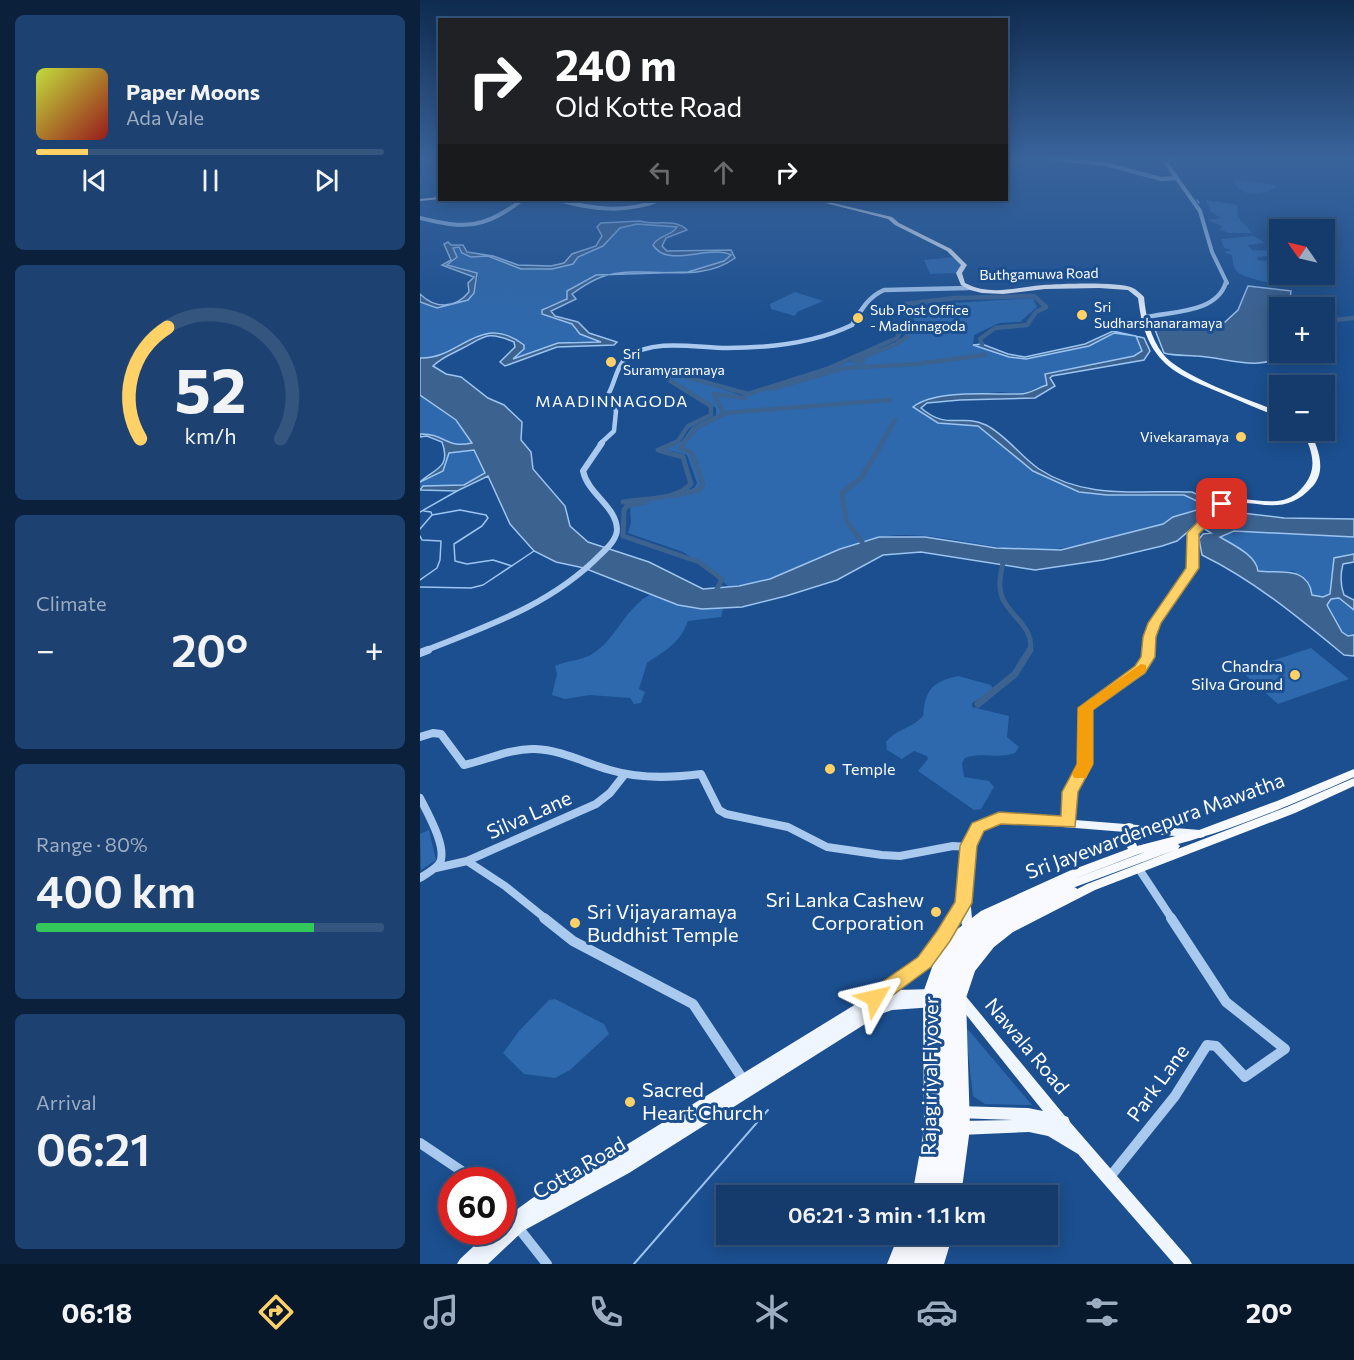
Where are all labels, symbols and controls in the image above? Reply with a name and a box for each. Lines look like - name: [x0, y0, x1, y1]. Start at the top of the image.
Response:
- text: 240 m: [555, 38, 677, 90]
- icon: right: [456, 42, 534, 120]
- text: Paper Moons: [126, 78, 260, 105]
- text: Old Kotte Road: [555, 90, 742, 123]
- text: Ada Vale: [126, 105, 204, 129]
- icon: left: [644, 156, 677, 189]
- icon: ahead: [707, 156, 740, 189]
- icon: right: [770, 156, 803, 189]
- icon: previous: [78, 164, 111, 197]
- icon: pause: [194, 164, 227, 197]
- icon: next: [310, 164, 343, 197]
- north arrow: [1269, 219, 1335, 285]
- map controls: [1269, 219, 1335, 441]
- street label: Buthgamuwa Road: [979, 264, 1099, 283]
- button: +: [1269, 297, 1335, 363]
- place label: Sri Sudharshanaramaya: [1094, 298, 1222, 331]
- place label: Sub Post Office - Madinnagoda: [870, 301, 969, 334]
- marker: Sri Sudharshanaramaya: [1075, 308, 1089, 322]
- marker: Sub Post Office - Madinnagoda: [851, 311, 865, 325]
- place label: Sri Suramyaramaya: [623, 345, 725, 378]
- text: 52: [174, 350, 246, 426]
- marker: Sri Suramyaramaya: [604, 355, 618, 369]
- button: −: [1269, 375, 1335, 441]
- district label: MAADINNAGODA: [535, 391, 689, 410]
- text: km/h: [184, 423, 236, 449]
- place label: Vivekaramaya: [1140, 428, 1229, 445]
- marker: Vivekaramaya: [1234, 430, 1248, 444]
- pin: [1196, 478, 1247, 529]
- icon: arrive: [1205, 487, 1238, 520]
- text: Climate: [36, 591, 106, 615]
- text: 20°: [171, 621, 248, 676]
- text: −: [36, 628, 55, 669]
- text: +: [365, 628, 384, 669]
- place label: Chandra Silva Ground: [1191, 656, 1283, 693]
- marker: Chandra Silva Ground: [1288, 668, 1302, 682]
- place label: Temple: [842, 759, 895, 778]
- marker: Temple: [823, 762, 837, 776]
- street label: Sri Jayewardenepura Mawatha: [1022, 767, 1287, 883]
- street label: Silva Lane: [482, 785, 575, 843]
- text: Range · 80%: [36, 832, 148, 856]
- text: 400 km: [36, 862, 196, 917]
- place label: Sri Lanka Cashew Corporation: [766, 887, 924, 934]
- place label: Sri Vijayaramaya Buddhist Temple: [587, 899, 739, 946]
- marker: Sri Lanka Cashew Corporation: [929, 905, 943, 919]
- marker: Sri Vijayaramaya Buddhist Temple: [568, 916, 582, 930]
- position arrow: [843, 966, 907, 1030]
- street label: Nawala Road: [981, 993, 1075, 1098]
- street label: Rajagiriya Flyover: [916, 996, 942, 1156]
- street label: Park Lane: [1121, 1039, 1193, 1126]
- place label: Sacred Heart Church: [642, 1077, 763, 1124]
- text: Arrival: [36, 1090, 97, 1114]
- marker: Sacred Heart Church: [623, 1095, 637, 1109]
- text: 06:21: [36, 1120, 150, 1175]
- street label: Cotta Road: [528, 1131, 629, 1203]
- speed limit sign: 60: [438, 1167, 516, 1245]
- text: 06:21 · 3 min · 1.1 km: [788, 1201, 986, 1228]
- icon: directions: [255, 1291, 297, 1333]
- icon: music: [420, 1291, 462, 1333]
- icon: phone: [585, 1291, 627, 1333]
- icon: climate: [751, 1291, 793, 1333]
- icon: car: [916, 1291, 958, 1333]
- icon: filters: [1081, 1291, 1123, 1333]
- text: 06:18: [62, 1296, 132, 1329]
- text: 20°: [1246, 1296, 1292, 1329]

